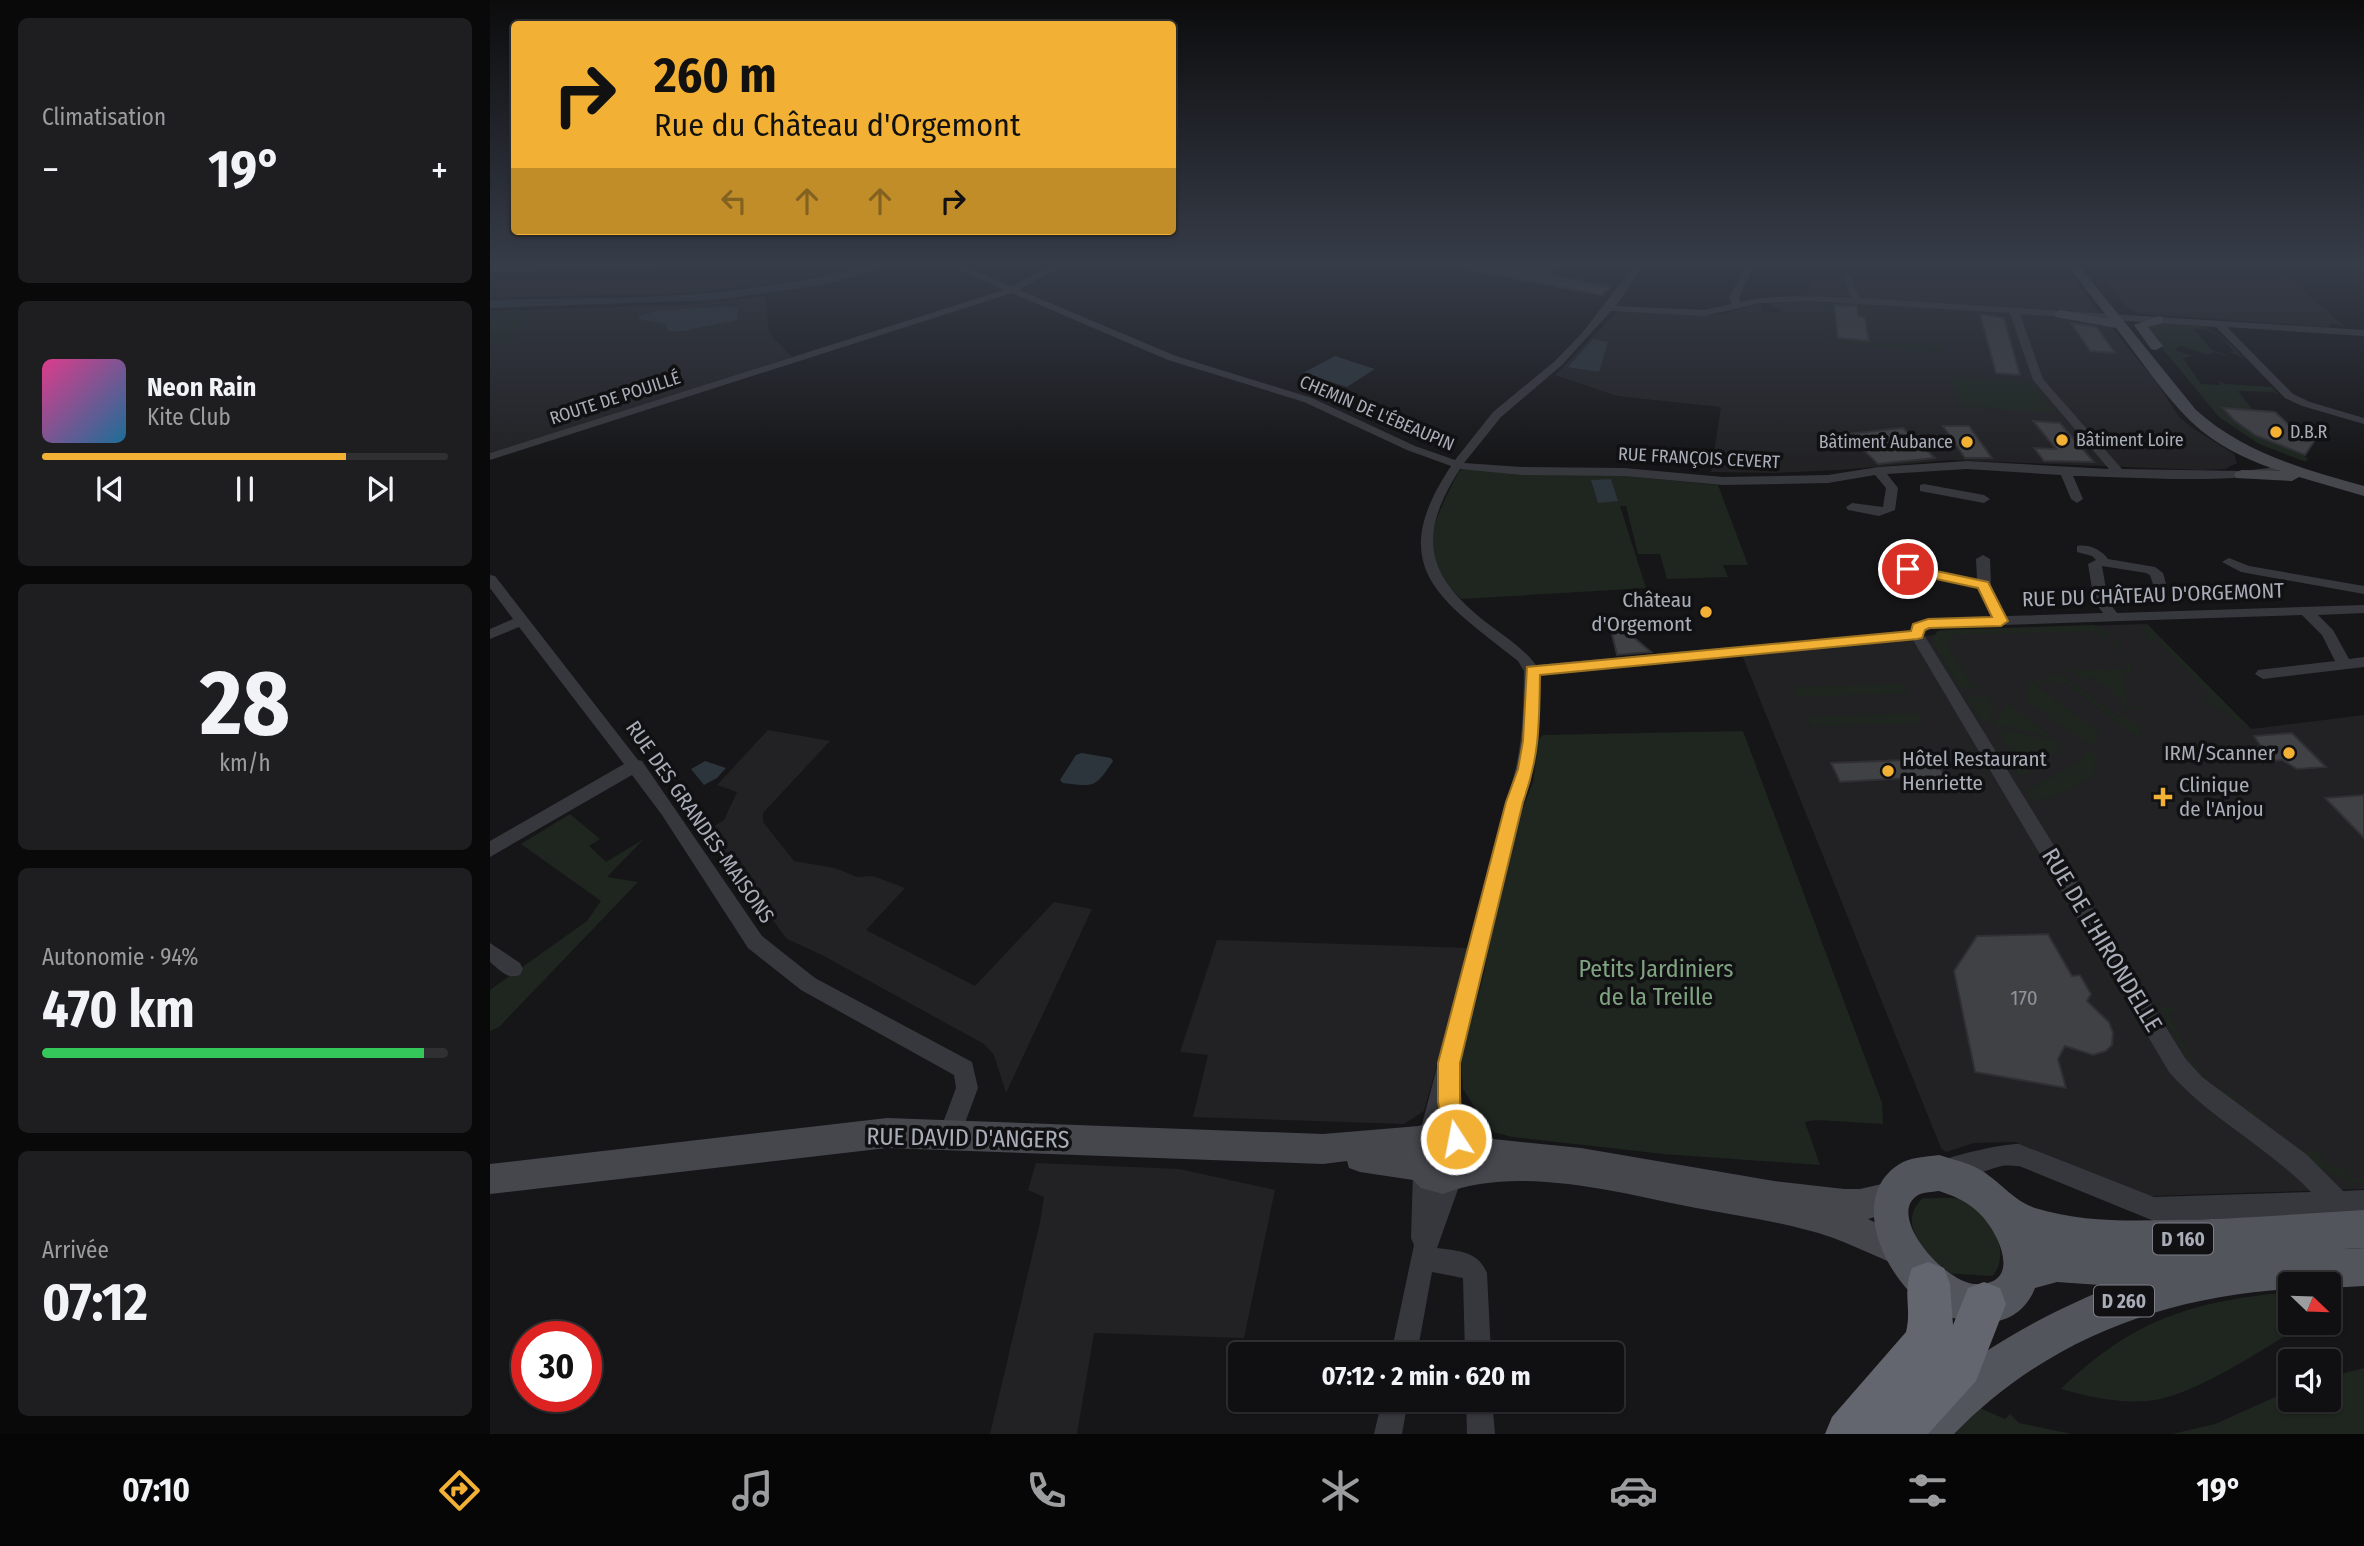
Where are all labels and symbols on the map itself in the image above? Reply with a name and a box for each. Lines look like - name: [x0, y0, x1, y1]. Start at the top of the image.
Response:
- street label: ROUTE DE POUILLÉ: [547, 366, 683, 429]
- street label: CHEMIN DE L'ÉBEAUPIN: [1296, 370, 1458, 456]
- place label: D.B.R: [2290, 421, 2328, 443]
- marker: D.B.R: [2268, 424, 2284, 440]
- place label: Bâtiment Loire: [2076, 429, 2184, 451]
- place label: Bâtiment Aubance: [1819, 431, 1953, 453]
- marker: Bâtiment Loire: [2054, 432, 2070, 448]
- marker: Bâtiment Aubance: [1959, 434, 1975, 450]
- street label: RUE FRANÇOIS CEVERT: [1618, 443, 1781, 473]
- pin: [1878, 539, 1938, 599]
- street label: RUE DU CHÂTEAU D'ORGEMONT: [2022, 577, 2285, 613]
- place label: Château d'Orgemont: [1591, 587, 1692, 637]
- marker: Château d'Orgemont: [1698, 604, 1714, 620]
- street label: RUE DES GRANDES-MAISONS: [620, 716, 780, 928]
- place label: IRM/Scanner: [2164, 740, 2276, 766]
- marker: IRM/Scanner: [2281, 745, 2297, 761]
- place label: Hôtel Restaurant Henriette: [1902, 746, 2047, 796]
- marker: Hôtel Restaurant Henriette: [1880, 763, 1896, 779]
- place label: Clinique de l'Anjou: [2179, 772, 2264, 822]
- marker: Clinique de l'Anjou: [2153, 787, 2173, 807]
- street label: RUE DE L'HIRONDELLE: [2036, 843, 2168, 1037]
- park label: Petits Jardiniers de la Treille: [1578, 955, 1734, 1011]
- house number: 170: [2010, 985, 2038, 1011]
- position arrow: [1419, 1102, 1493, 1176]
- street label: RUE DAVID D'ANGERS: [866, 1122, 1070, 1154]
- road number: D 160: [2153, 1224, 2213, 1254]
- north arrow: [2278, 1272, 2342, 1335]
- road number: D 260: [2094, 1286, 2154, 1316]
- speed limit sign: 30: [511, 1321, 602, 1412]

